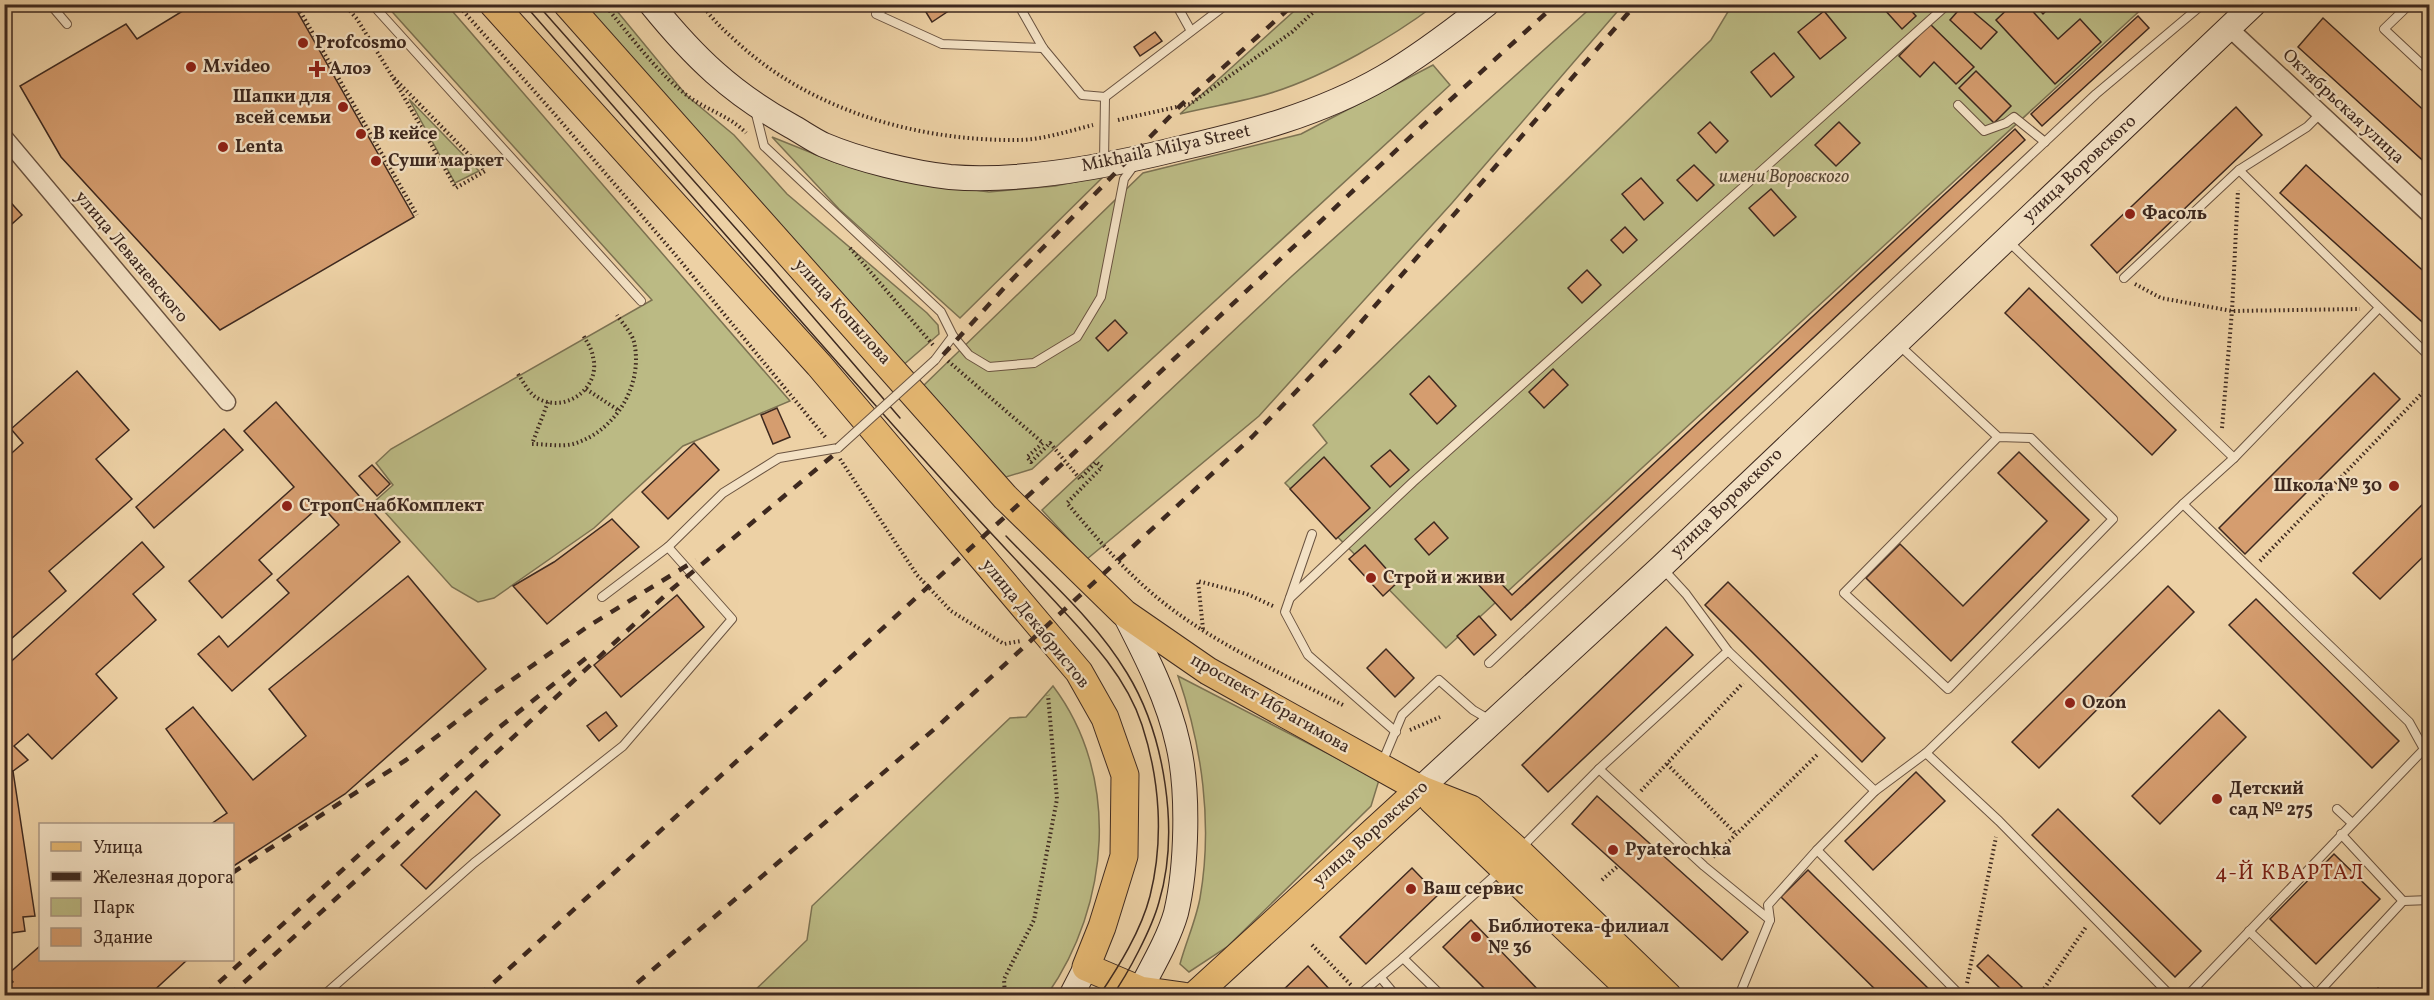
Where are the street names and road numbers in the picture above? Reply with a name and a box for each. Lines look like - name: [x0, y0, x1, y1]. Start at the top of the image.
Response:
- street label: Октябрьская улица: [2276, 44, 2410, 170]
- street label: улица Воровского: [2017, 109, 2143, 229]
- street label: Mikhaila Milya Street: [1079, 119, 1253, 179]
- street label: улица Леваневского: [68, 186, 194, 328]
- street label: улица Копылова: [787, 253, 897, 371]
- street label: улица Воровского: [1665, 443, 1789, 563]
- street label: улица Декабристов: [975, 554, 1095, 694]
- street label: проспект Ибрагимова: [1185, 648, 1355, 760]
- street label: улица Воровского: [1308, 775, 1434, 893]

